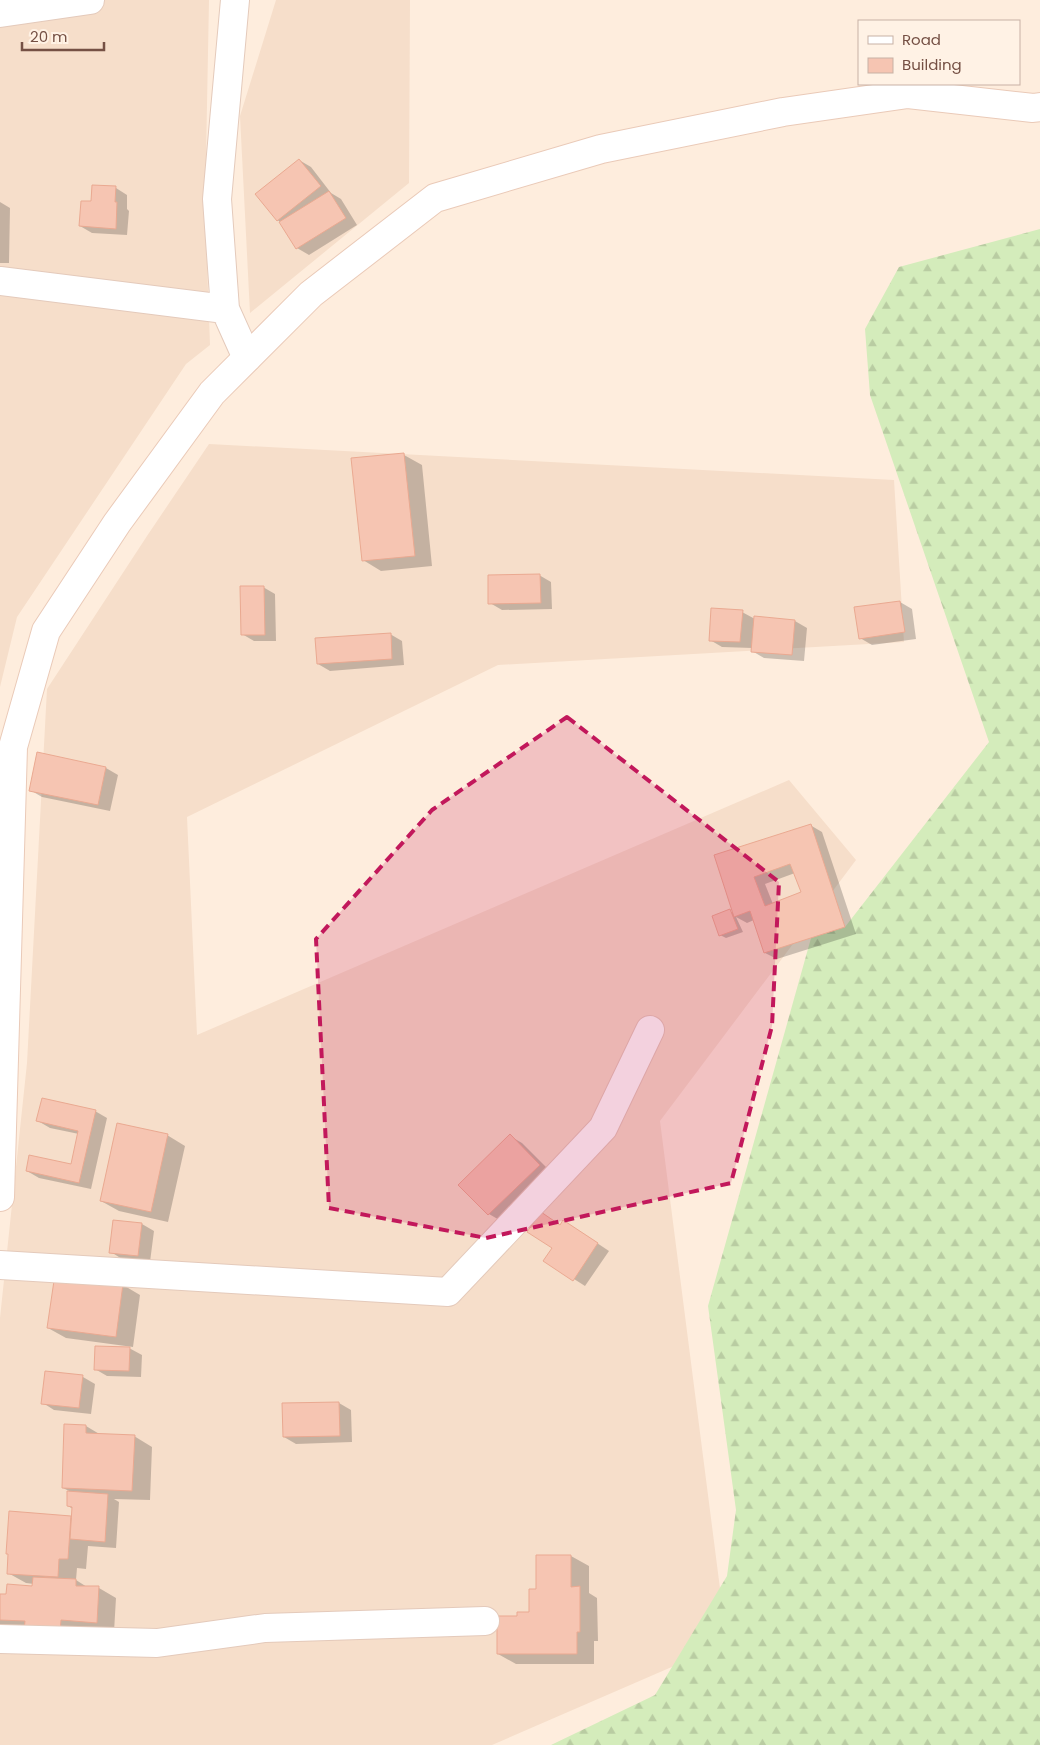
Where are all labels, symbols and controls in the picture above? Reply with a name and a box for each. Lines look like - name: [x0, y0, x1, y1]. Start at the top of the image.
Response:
- scale bar: [22, 20, 105, 52]
- legend: [858, 20, 1020, 85]
- text: 20 m: [30, 26, 68, 47]
- text: Road: [902, 29, 941, 50]
- text: Building: [902, 54, 962, 75]

